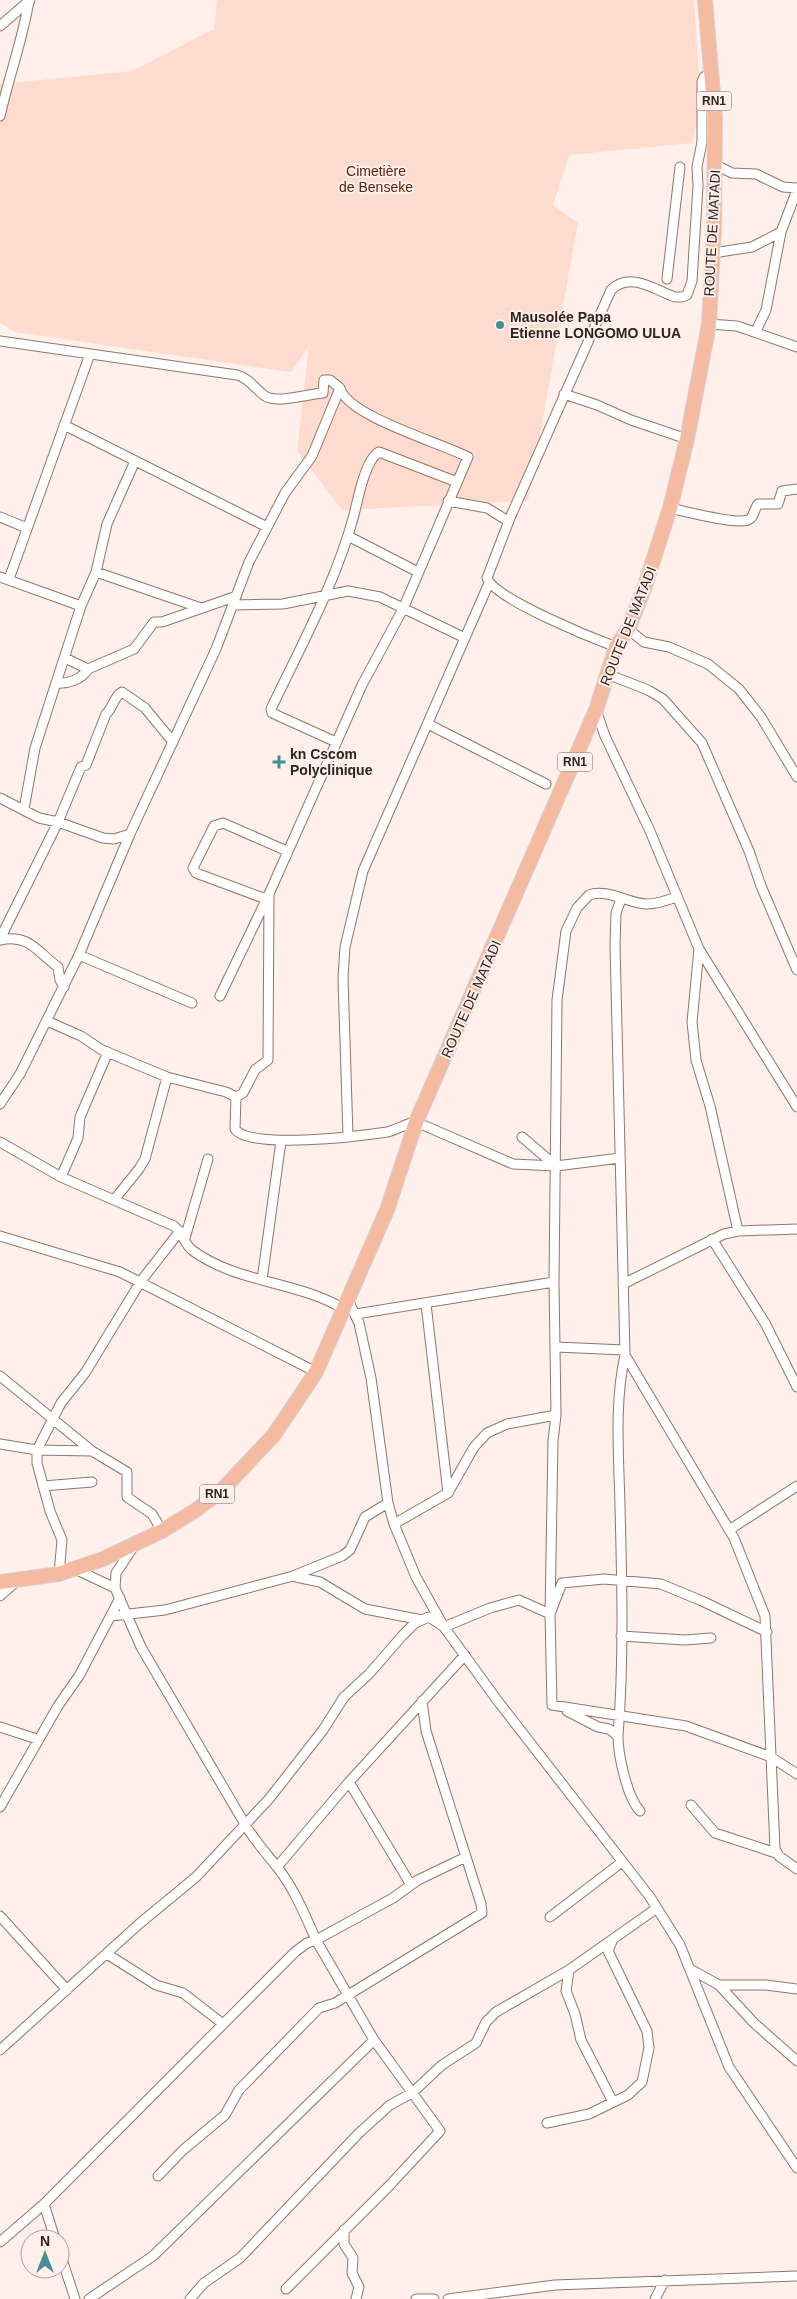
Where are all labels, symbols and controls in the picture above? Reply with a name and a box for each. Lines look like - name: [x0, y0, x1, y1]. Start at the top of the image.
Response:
- road number: RN1: [696, 92, 732, 110]
- park label: Cimetière de Benseke: [339, 163, 413, 195]
- street label: ROUTE DE MATADI: [701, 169, 723, 297]
- place label: Mausolée Papa Etienne LONGOMO ULUA: [510, 309, 681, 341]
- marker: Mausolée Papa Etienne LONGOMO ULUA: [494, 319, 506, 331]
- street label: ROUTE DE MATADI: [597, 564, 659, 688]
- place label: kn Cscom Polyclinique: [290, 746, 373, 778]
- road number: RN1: [558, 752, 592, 772]
- marker: kn Cscom Polyclinique: [272, 755, 286, 769]
- street label: ROUTE DE MATADI: [438, 938, 504, 1060]
- road number: RN1: [200, 1485, 234, 1504]
- north arrow: [20, 2229, 70, 2279]
- text: N: [40, 2233, 50, 2249]

